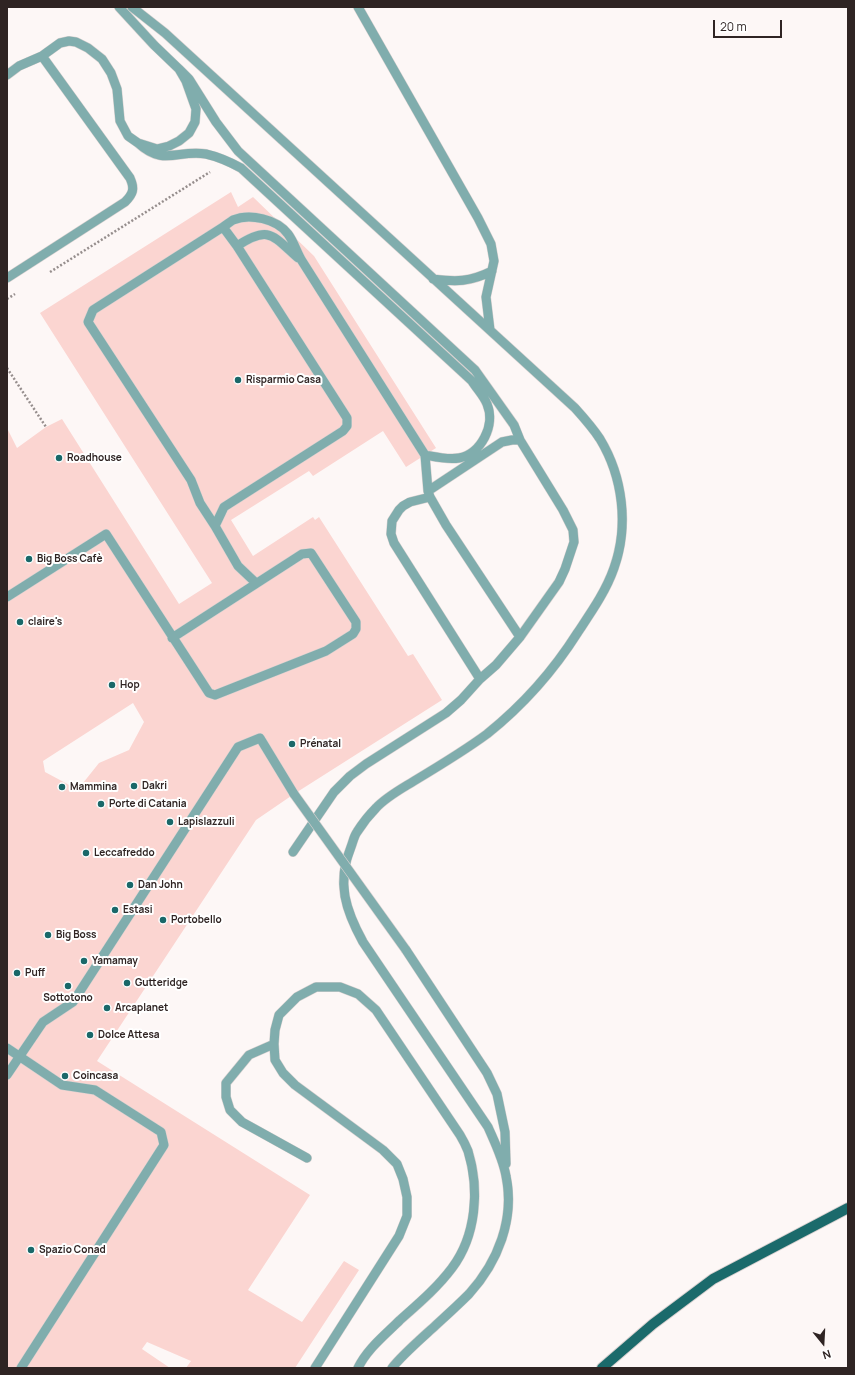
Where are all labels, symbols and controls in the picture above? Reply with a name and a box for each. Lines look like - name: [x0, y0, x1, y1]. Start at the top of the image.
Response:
- scale bar: [715, 12, 784, 38]
- text: 20 m: [720, 18, 747, 35]
- place label: Risparmio Casa: [246, 374, 321, 386]
- marker: Risparmio Casa: [233, 375, 243, 385]
- place label: Roadhouse: [67, 452, 122, 464]
- marker: Roadhouse: [54, 453, 64, 463]
- place label: Big Boss Cafè: [37, 553, 102, 565]
- marker: Big Boss Cafè: [24, 554, 34, 564]
- place label: claire's: [28, 616, 62, 628]
- marker: claire's: [15, 617, 25, 627]
- place label: Hop: [120, 679, 140, 691]
- marker: Hop: [107, 680, 117, 690]
- place label: Prénatal: [300, 738, 341, 750]
- marker: Prénatal: [287, 739, 297, 749]
- place label: Dakri: [142, 780, 167, 792]
- place label: Mammina: [70, 781, 117, 793]
- marker: Dakri: [129, 781, 139, 791]
- marker: Mammina: [57, 782, 67, 792]
- place label: Porte di Catania: [109, 798, 187, 810]
- marker: Porte di Catania: [96, 799, 106, 809]
- place label: Lapislazzuli: [178, 816, 235, 828]
- marker: Lapislazzuli: [165, 817, 175, 827]
- place label: Leccafreddo: [94, 847, 155, 859]
- marker: Leccafreddo: [81, 848, 91, 858]
- place label: Dan John: [138, 879, 183, 891]
- marker: Dan John: [125, 880, 135, 890]
- place label: Estasi: [123, 904, 153, 916]
- marker: Estasi: [110, 905, 120, 915]
- place label: Portobello: [171, 914, 222, 926]
- marker: Portobello: [158, 915, 168, 925]
- place label: Big Boss: [56, 929, 96, 941]
- marker: Big Boss: [43, 930, 53, 940]
- place label: Yamamay: [92, 955, 138, 967]
- marker: Yamamay: [79, 956, 89, 966]
- place label: Puff: [25, 967, 45, 979]
- marker: Puff: [12, 968, 22, 978]
- place label: Gutteridge: [135, 977, 188, 989]
- marker: Gutteridge: [122, 978, 132, 988]
- marker: Sottotono: [63, 981, 73, 991]
- place label: Sottotono: [43, 992, 93, 1004]
- place label: Arcaplanet: [115, 1002, 168, 1014]
- marker: Arcaplanet: [102, 1003, 112, 1013]
- place label: Dolce Attesa: [98, 1029, 160, 1041]
- marker: Dolce Attesa: [85, 1030, 95, 1040]
- place label: Coincasa: [73, 1070, 118, 1082]
- marker: Coincasa: [60, 1071, 70, 1081]
- place label: Spazio Conad: [39, 1244, 106, 1256]
- marker: Spazio Conad: [26, 1245, 36, 1255]
- north arrow: [803, 1323, 843, 1363]
- text: N: [821, 1347, 833, 1363]

